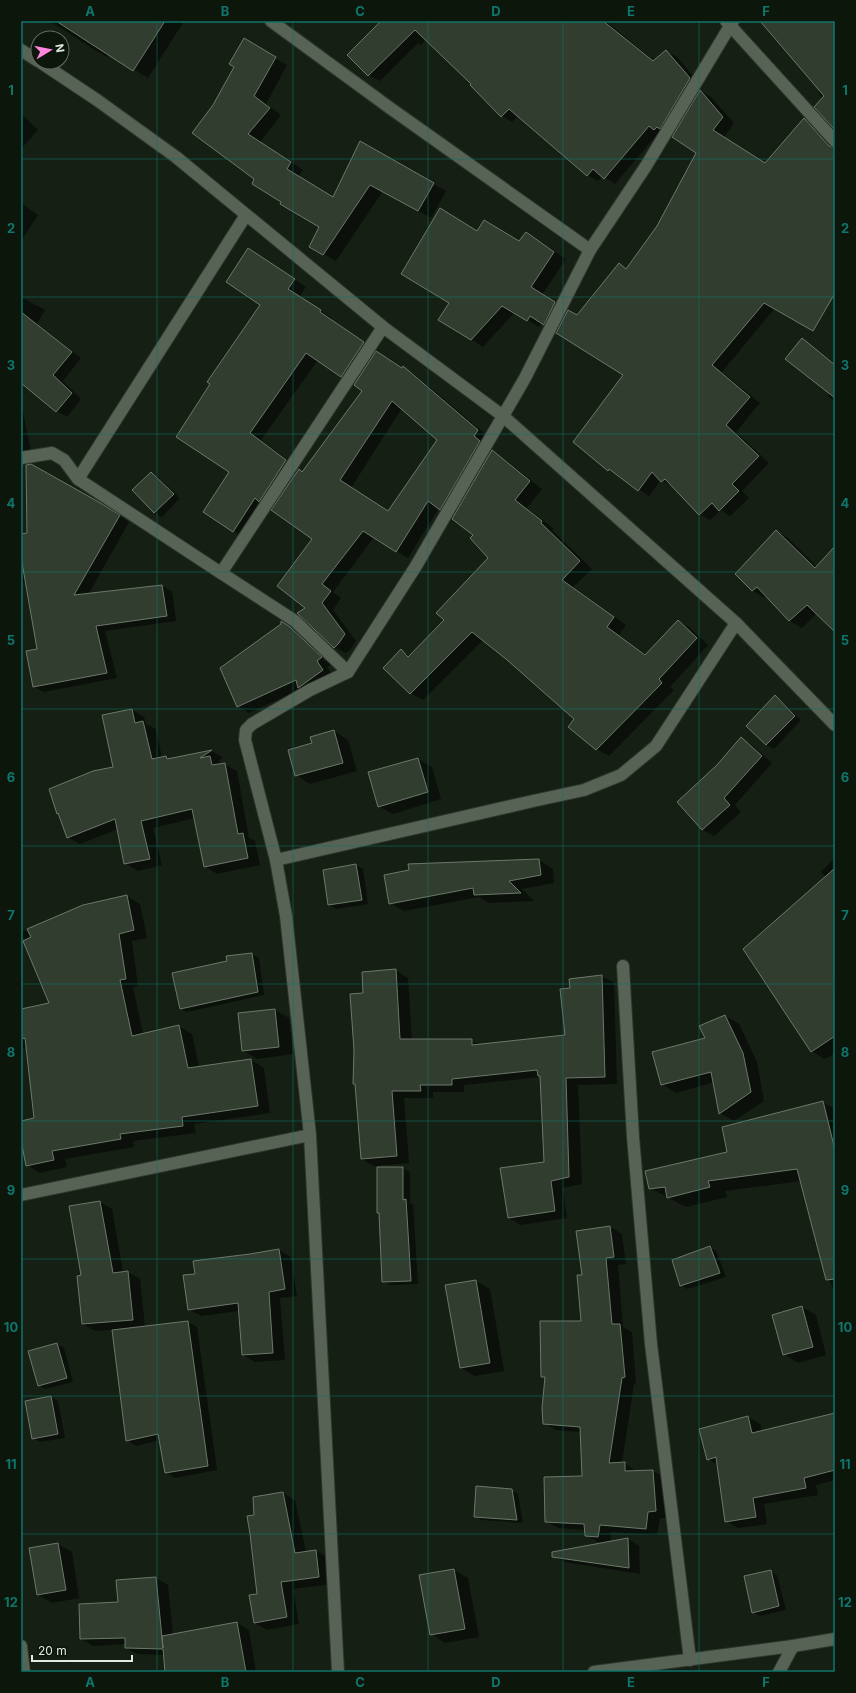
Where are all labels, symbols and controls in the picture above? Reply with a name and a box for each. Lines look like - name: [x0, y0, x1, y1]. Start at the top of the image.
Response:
- text: A: [85, 3, 95, 19]
- text: B: [221, 3, 230, 19]
- text: C: [355, 3, 365, 19]
- text: D: [491, 3, 501, 19]
- text: E: [627, 3, 635, 19]
- text: F: [762, 3, 770, 19]
- north arrow: [30, 30, 70, 70]
- text: N: [52, 43, 67, 54]
- text: 1: [8, 82, 14, 98]
- text: 1: [842, 82, 848, 98]
- text: 2: [7, 220, 15, 236]
- text: 2: [841, 220, 849, 236]
- text: 3: [7, 357, 15, 373]
- text: 3: [841, 357, 849, 373]
- text: 4: [7, 495, 16, 511]
- text: 4: [841, 495, 850, 511]
- text: 5: [7, 632, 15, 648]
- text: 5: [841, 632, 849, 648]
- text: 6: [7, 769, 15, 785]
- text: 6: [841, 769, 849, 785]
- text: 7: [7, 907, 15, 923]
- text: 7: [841, 907, 849, 923]
- text: 8: [7, 1044, 15, 1060]
- text: 8: [841, 1044, 849, 1060]
- text: 9: [7, 1182, 15, 1198]
- text: 9: [841, 1182, 849, 1198]
- text: 10: [4, 1319, 18, 1335]
- text: 10: [838, 1319, 852, 1335]
- text: 11: [5, 1456, 17, 1472]
- text: 11: [839, 1456, 851, 1472]
- text: 12: [4, 1594, 18, 1610]
- text: 12: [838, 1594, 852, 1610]
- scale bar: [32, 1637, 132, 1663]
- text: 20 m: [38, 1643, 67, 1658]
- text: A: [85, 1674, 95, 1690]
- text: B: [221, 1674, 230, 1690]
- text: C: [355, 1674, 365, 1690]
- text: D: [491, 1674, 501, 1690]
- text: E: [627, 1674, 635, 1690]
- text: F: [762, 1674, 770, 1690]

